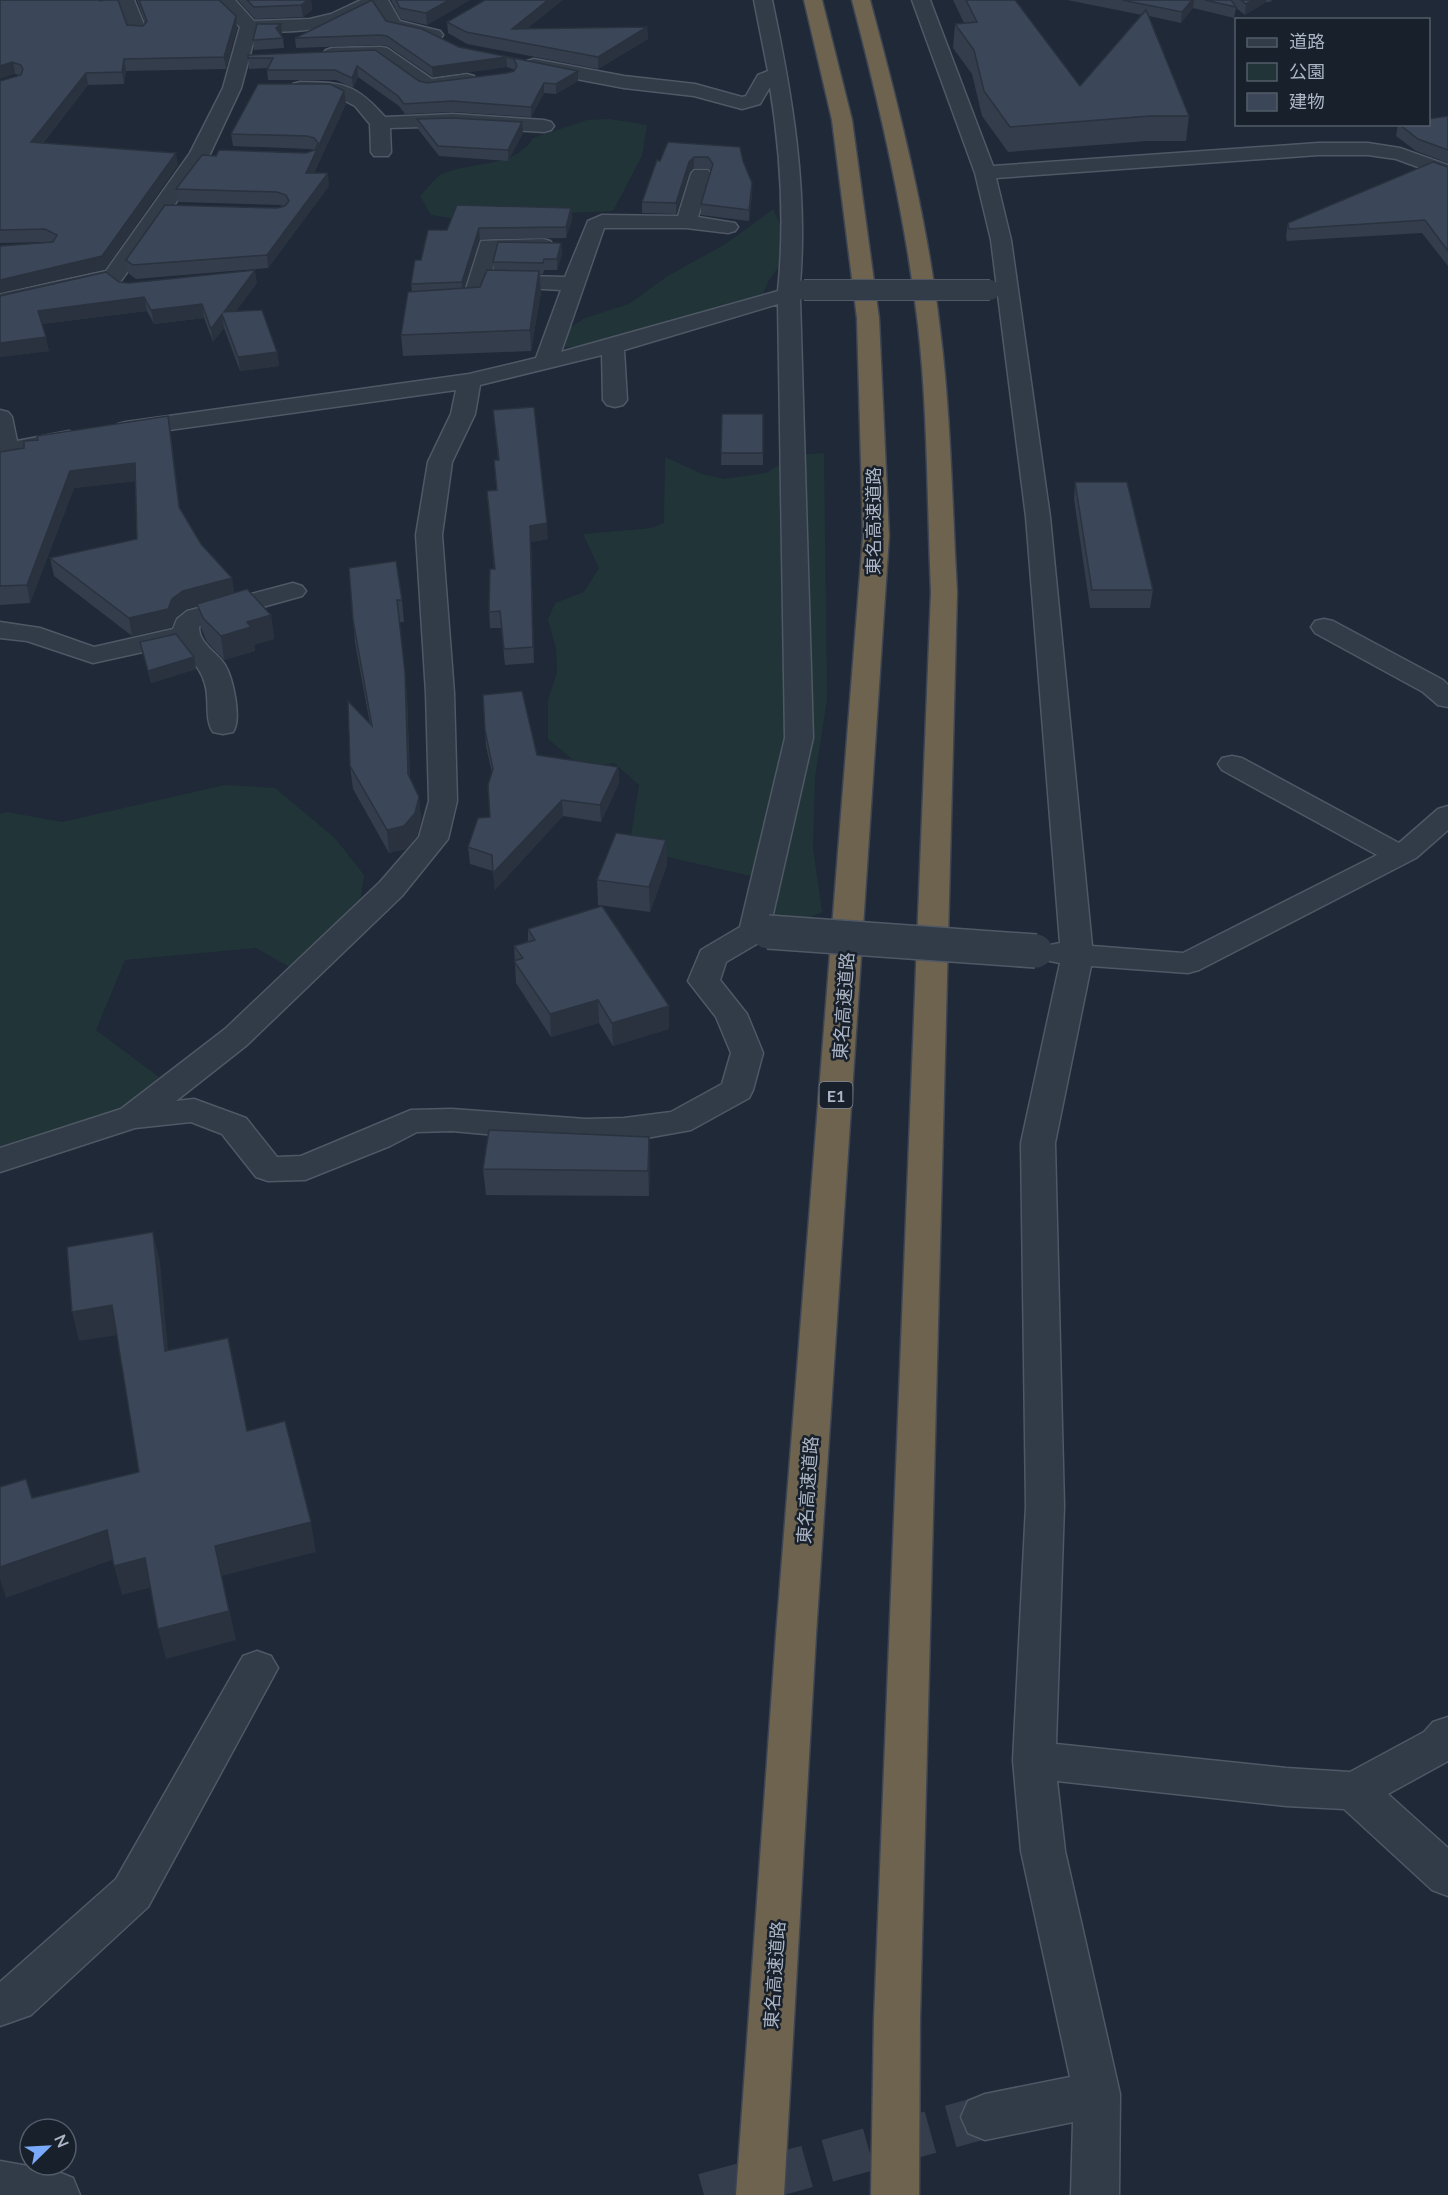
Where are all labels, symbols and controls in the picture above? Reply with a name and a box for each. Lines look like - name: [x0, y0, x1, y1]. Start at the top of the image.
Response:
- legend: [1235, 18, 1430, 126]
- text: 道路: [1289, 30, 1325, 52]
- text: 公園: [1289, 60, 1325, 82]
- text: 建物: [1289, 90, 1325, 112]
- street label: 東名高速道路: [862, 467, 884, 575]
- street label: 東名高速道路: [828, 951, 858, 1061]
- road number: E1: [820, 1082, 852, 1108]
- street label: 東名高速道路: [792, 1435, 822, 1545]
- street label: 東名高速道路: [759, 1920, 789, 2030]
- north arrow: [18, 2117, 78, 2177]
- text: N: [51, 2131, 73, 2150]

